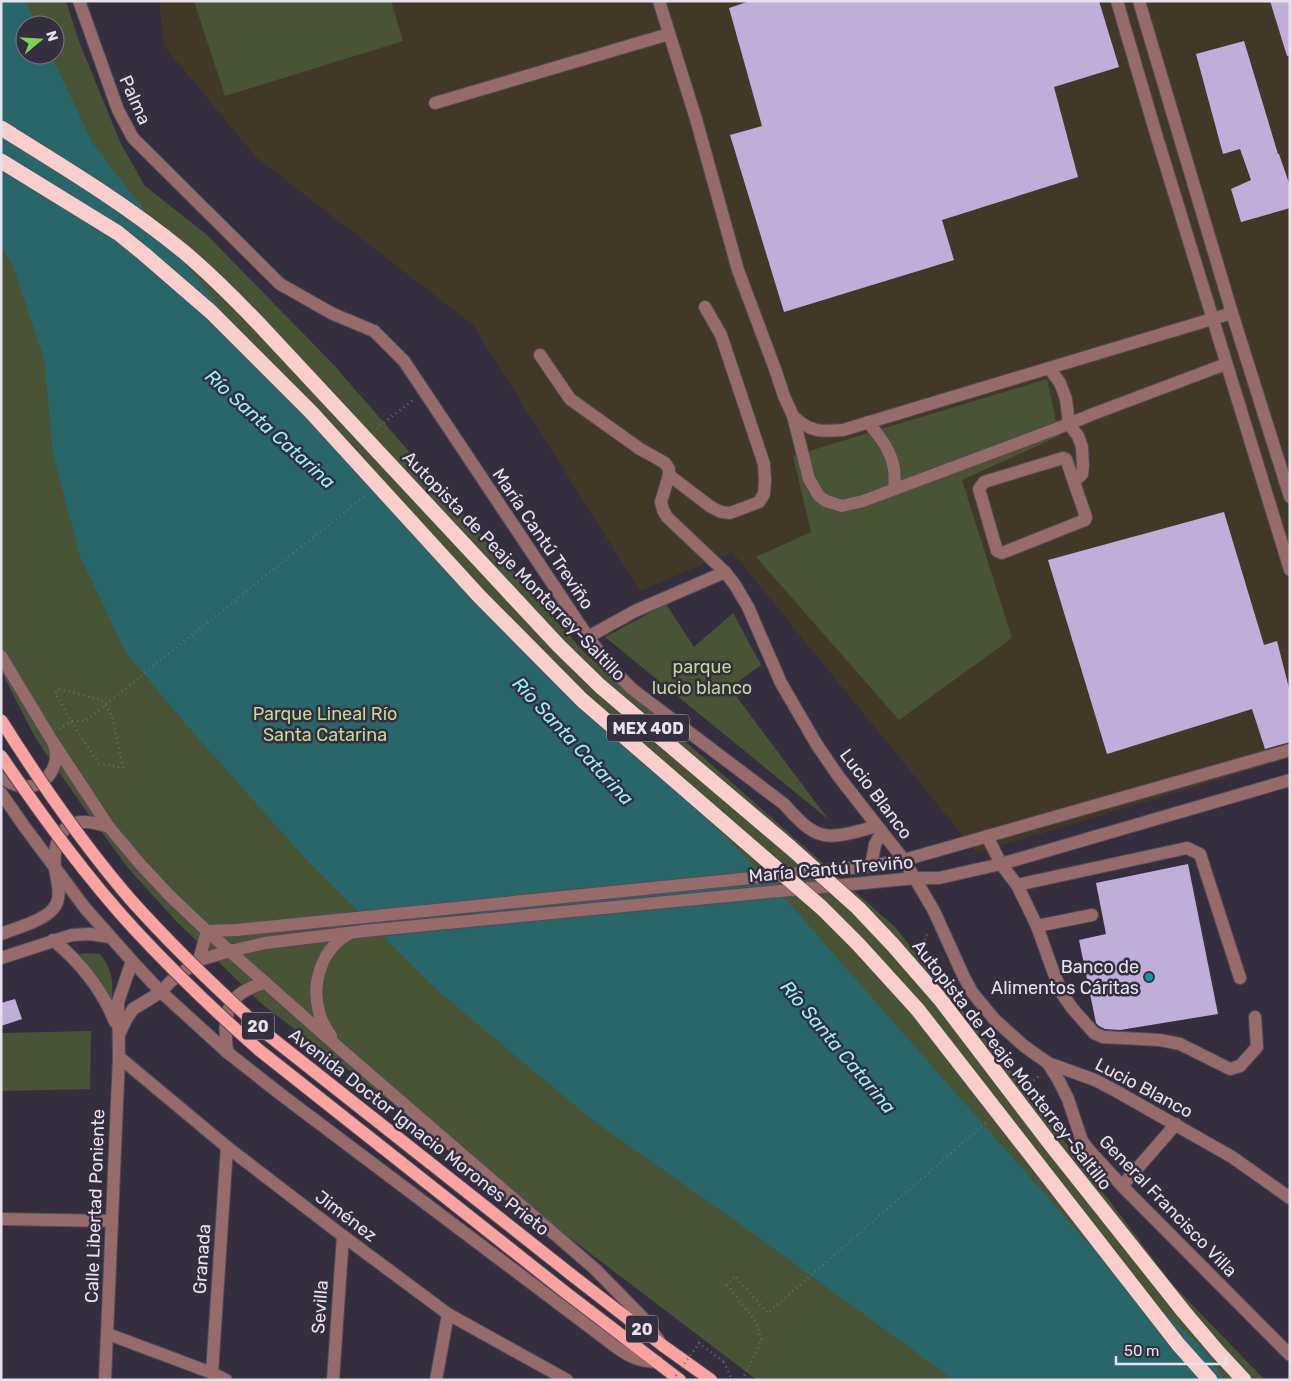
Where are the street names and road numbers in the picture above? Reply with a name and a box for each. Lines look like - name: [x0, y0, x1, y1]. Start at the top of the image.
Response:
- street label: Palma: [114, 72, 156, 128]
- street label: Autopista de Peaje Monterrey-Saltillo: [398, 446, 630, 686]
- street label: María Cantú Treviño: [488, 464, 598, 614]
- road number: MEX 40D: [607, 714, 689, 741]
- street label: Lucio Blanco: [835, 745, 917, 843]
- street label: María Cantú Treviño: [748, 851, 914, 887]
- street label: Autopista de Peaje Monterrey-Saltillo: [907, 936, 1117, 1194]
- road number: 20: [242, 1012, 274, 1040]
- street label: Avenida Doctor Ignacio Morones Prieto: [284, 1023, 554, 1241]
- street label: Lucio Blanco: [1091, 1053, 1197, 1123]
- street label: Calle Libertad Poniente: [81, 1108, 109, 1304]
- street label: General Francisco Villa: [1094, 1130, 1242, 1282]
- street label: Jiménez: [311, 1186, 381, 1246]
- street label: Granada: [189, 1223, 215, 1295]
- street label: Sevilla: [307, 1279, 333, 1335]
- road number: 20: [626, 1316, 658, 1342]

